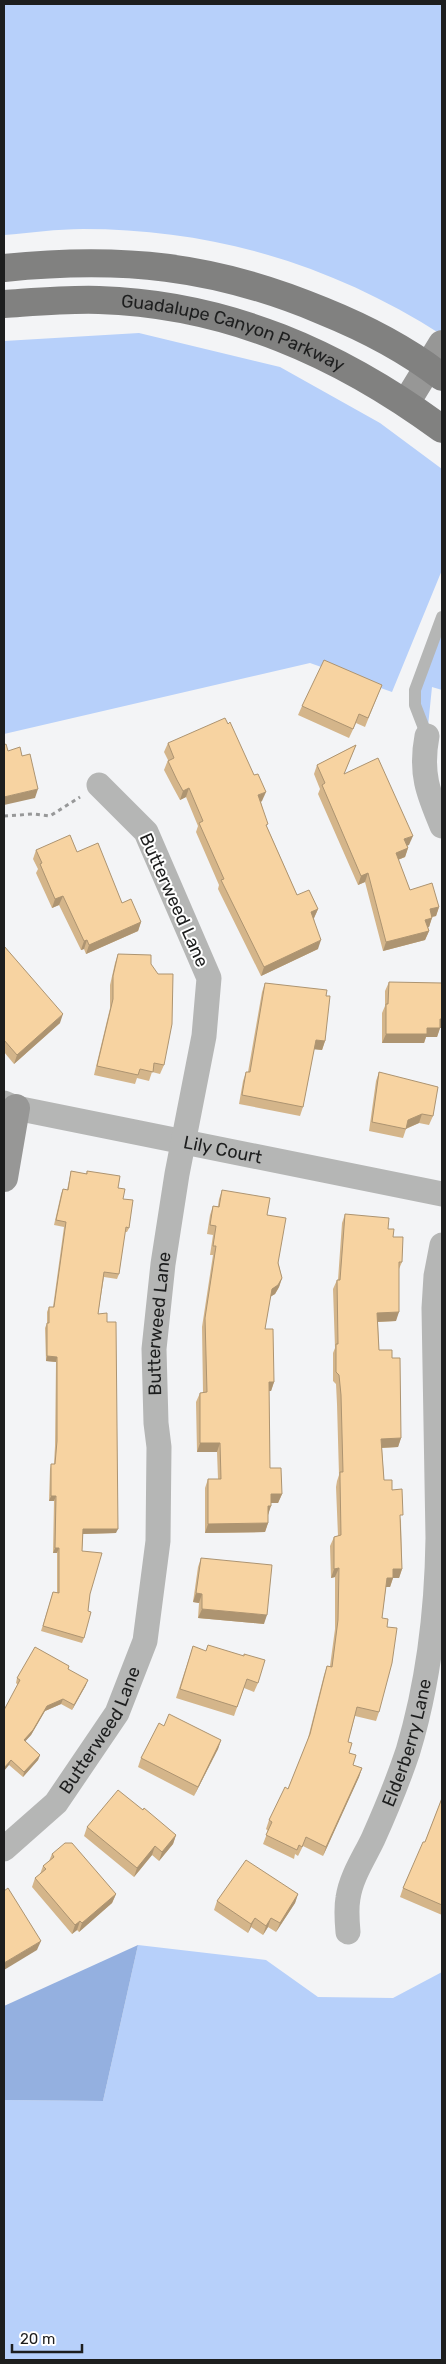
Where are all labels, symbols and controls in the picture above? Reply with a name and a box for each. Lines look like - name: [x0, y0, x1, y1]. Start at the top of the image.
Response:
- street label: Guadalupe Canyon Parkway: [120, 290, 348, 376]
- street label: Butterweed Lane: [135, 830, 213, 970]
- street label: Lily Court: [182, 1131, 264, 1168]
- street label: Butterweed Lane: [143, 1250, 176, 1396]
- street label: Butterweed Lane: [54, 1663, 145, 1798]
- street label: Elderberry Lane: [377, 1677, 436, 1810]
- scale bar: [12, 2322, 82, 2354]
- text: 20 m: [20, 2330, 55, 2348]

